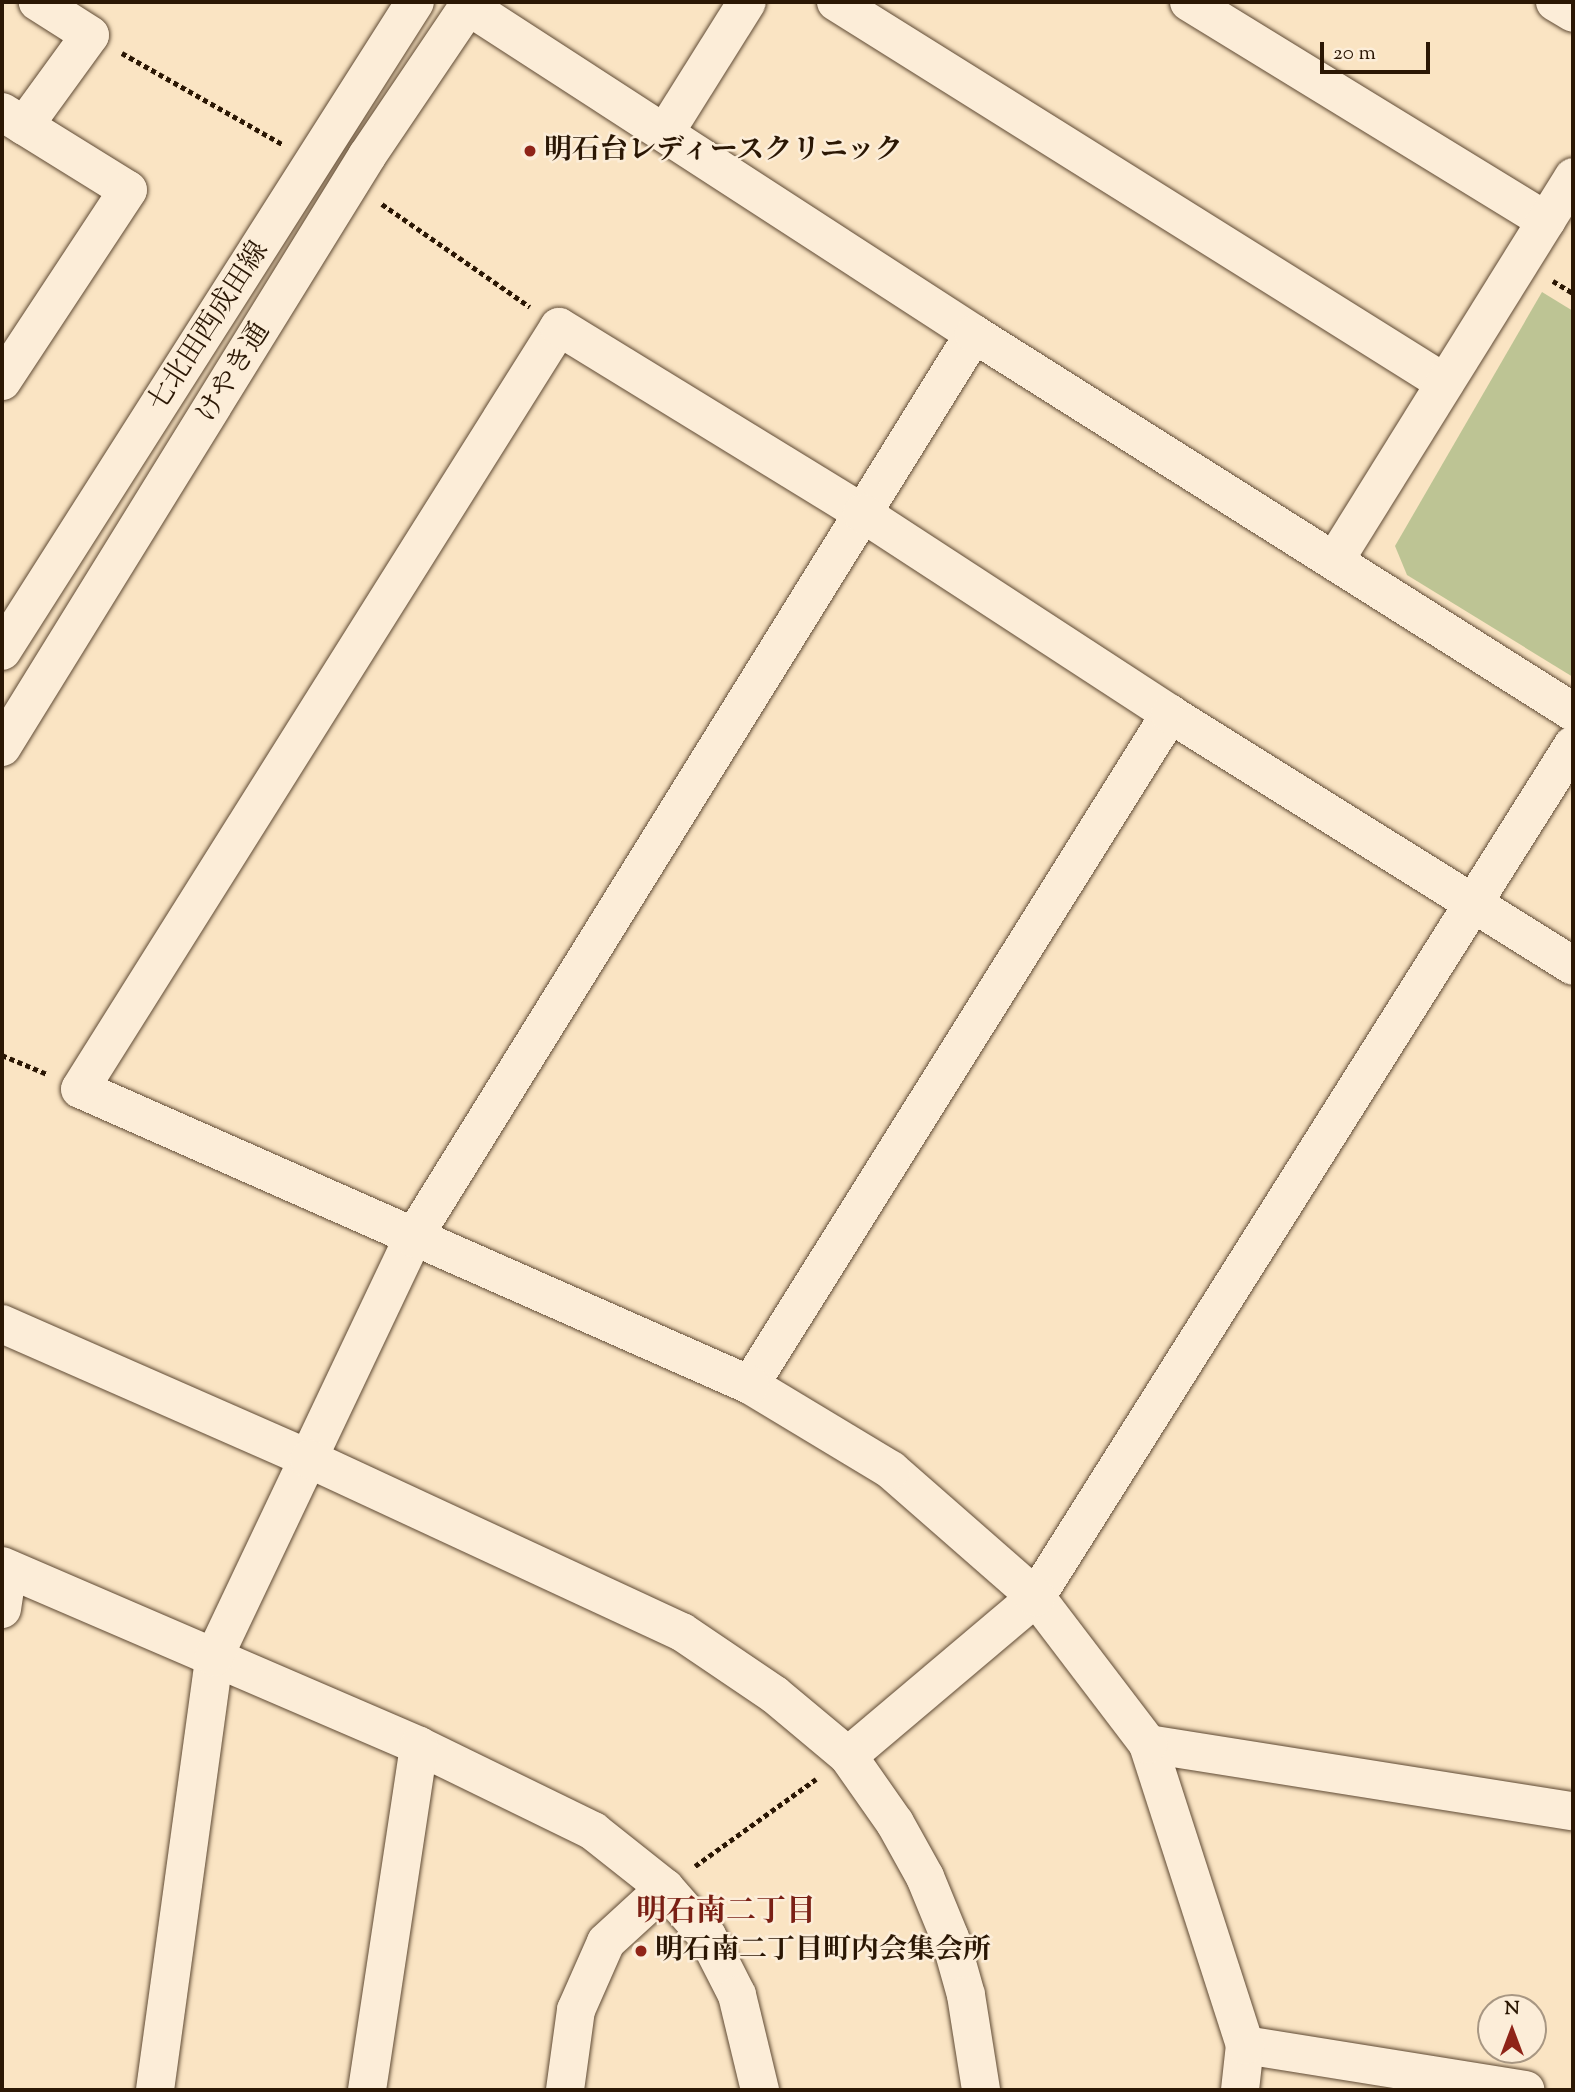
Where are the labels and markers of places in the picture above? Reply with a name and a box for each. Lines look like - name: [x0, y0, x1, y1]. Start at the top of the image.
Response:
- place label: 明石台レディースクリニック: [544, 134, 908, 168]
- marker: 明石台レディースクリニック: [522, 143, 538, 159]
- place label: 明石南二丁目町内会集会所: [655, 1934, 991, 1968]
- marker: 明石南二丁目町内会集会所: [633, 1943, 649, 1959]

